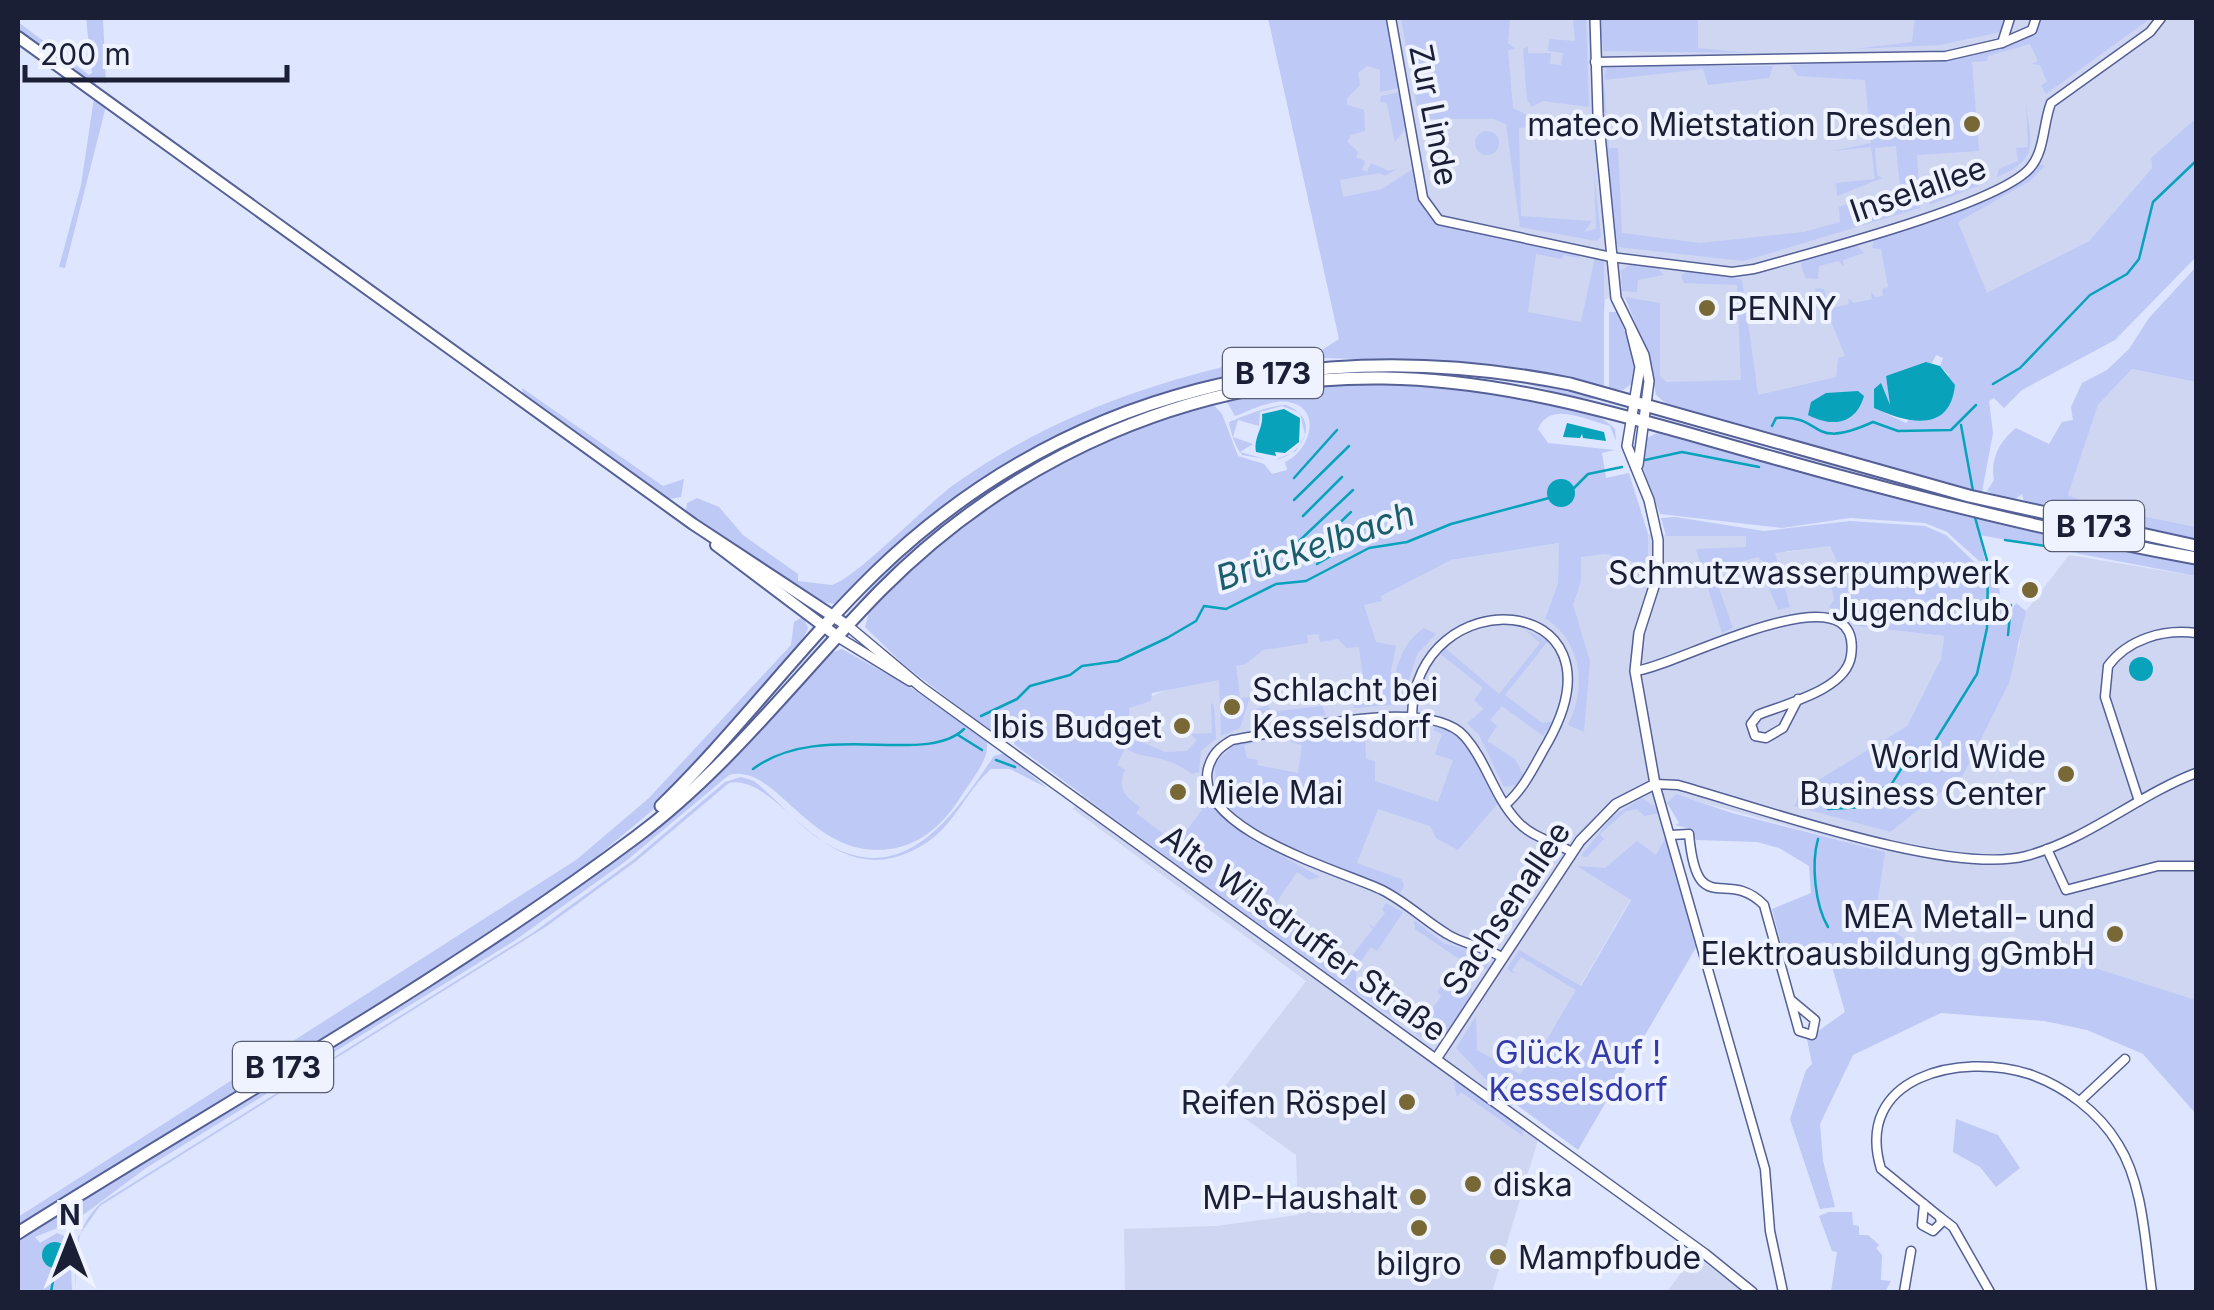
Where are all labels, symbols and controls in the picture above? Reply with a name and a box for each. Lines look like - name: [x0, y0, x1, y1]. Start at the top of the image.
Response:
- scale bar: [25, 20, 288, 82]
- text: 200 m: [40, 36, 131, 72]
- street label: Zur Linde: [1401, 41, 1467, 189]
- place label: mateco Mietstation Dresden: [1527, 105, 1952, 144]
- marker: mateco Mietstation Dresden: [1961, 113, 1983, 135]
- street label: Inselallee: [1845, 148, 1991, 230]
- place label: PENNY: [1727, 289, 1837, 328]
- marker: PENNY: [1696, 297, 1718, 319]
- road number: B 173: [1223, 348, 1323, 398]
- water label: Brückelbach: [1210, 491, 1420, 599]
- road number: B 173: [2044, 501, 2144, 551]
- place label: Schmutzwasserpumpwerk Jugendclub: [1608, 553, 2010, 629]
- marker: Schmutzwasserpumpwerk Jugendclub: [2019, 579, 2041, 601]
- place label: Schlacht bei Kesselsdorf: [1252, 670, 1438, 746]
- marker: Schlacht bei Kesselsdorf: [1221, 696, 1243, 718]
- place label: Ibis Budget: [992, 707, 1162, 746]
- marker: Ibis Budget: [1171, 715, 1193, 737]
- place label: World Wide Business Center: [1799, 737, 2046, 813]
- marker: World Wide Business Center: [2055, 763, 2077, 785]
- place label: Miele Mai: [1198, 773, 1343, 812]
- marker: Miele Mai: [1167, 781, 1189, 803]
- street label: Sachsenallee: [1434, 814, 1578, 1002]
- street label: Alte Wilsdruffer Straße: [1154, 816, 1454, 1050]
- place label: MEA Metall- und Elektroausbildung gGmbH: [1700, 897, 2095, 973]
- marker: MEA Metall- und Elektroausbildung gGmbH: [2104, 923, 2126, 945]
- park label: Glück Auf ! Kesselsdorf: [1488, 1033, 1668, 1109]
- road number: B 173: [233, 1042, 333, 1092]
- place label: Reifen Röspel: [1181, 1083, 1387, 1122]
- marker: Reifen Röspel: [1396, 1091, 1418, 1113]
- place label: diska: [1493, 1165, 1573, 1204]
- marker: diska: [1462, 1173, 1484, 1195]
- place label: MP-Haushalt: [1202, 1178, 1398, 1217]
- marker: MP-Haushalt: [1407, 1186, 1429, 1208]
- north arrow: [20, 1190, 120, 1290]
- text: N: [59, 1198, 81, 1232]
- marker: bilgro: [1408, 1217, 1430, 1239]
- place label: Mampfbude: [1518, 1238, 1701, 1277]
- place label: bilgro: [1376, 1244, 1462, 1283]
- marker: Mampfbude: [1487, 1246, 1509, 1268]

